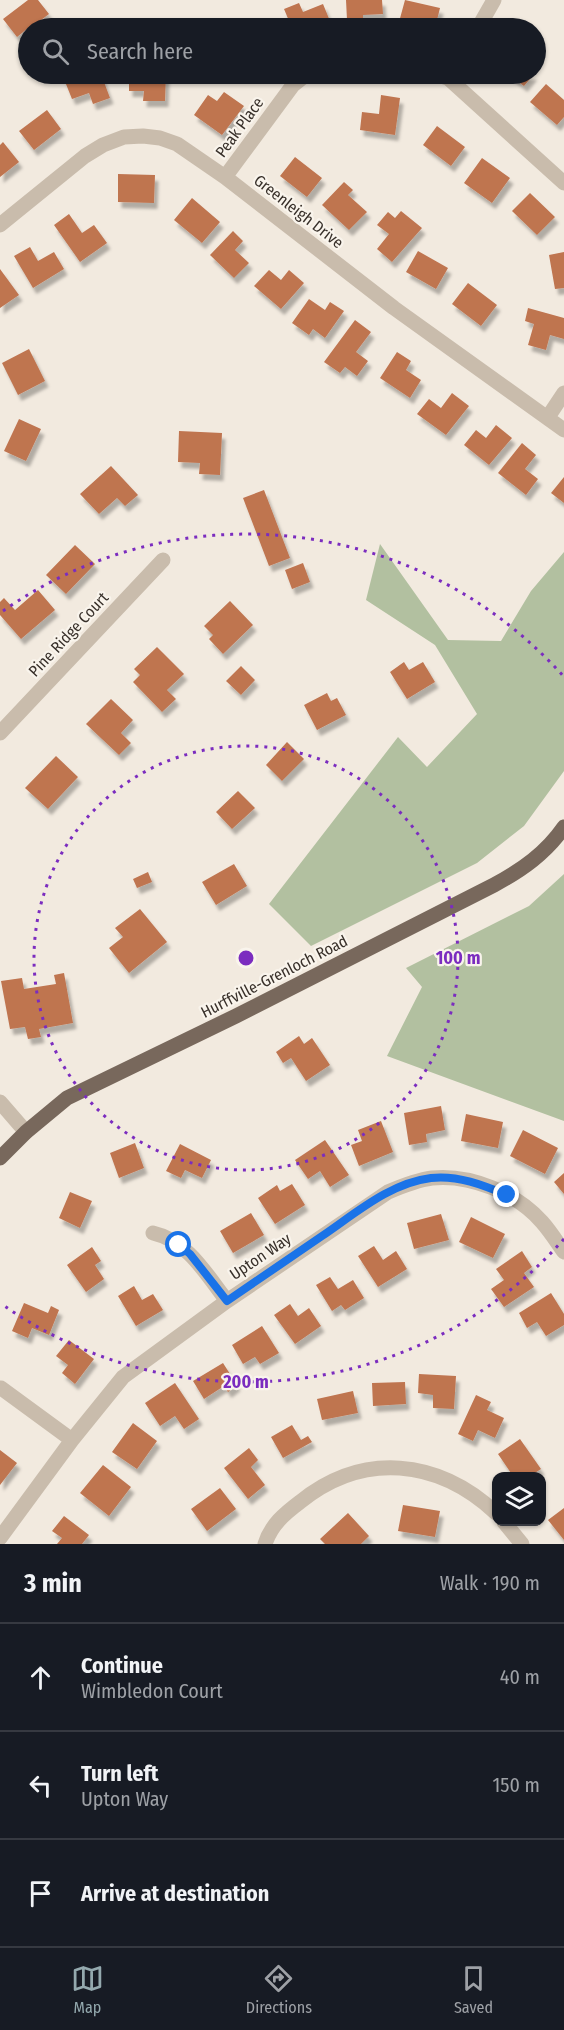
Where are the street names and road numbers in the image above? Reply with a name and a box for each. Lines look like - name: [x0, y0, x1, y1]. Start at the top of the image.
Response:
- street label: Peak Place: [211, 94, 268, 161]
- street label: Greenleigh Drive: [250, 171, 347, 252]
- street label: Pine Ridge Court: [25, 588, 113, 680]
- street label: Hurffville-Grenloch Road: [198, 931, 351, 1022]
- street label: Upton Way: [226, 1229, 295, 1284]

